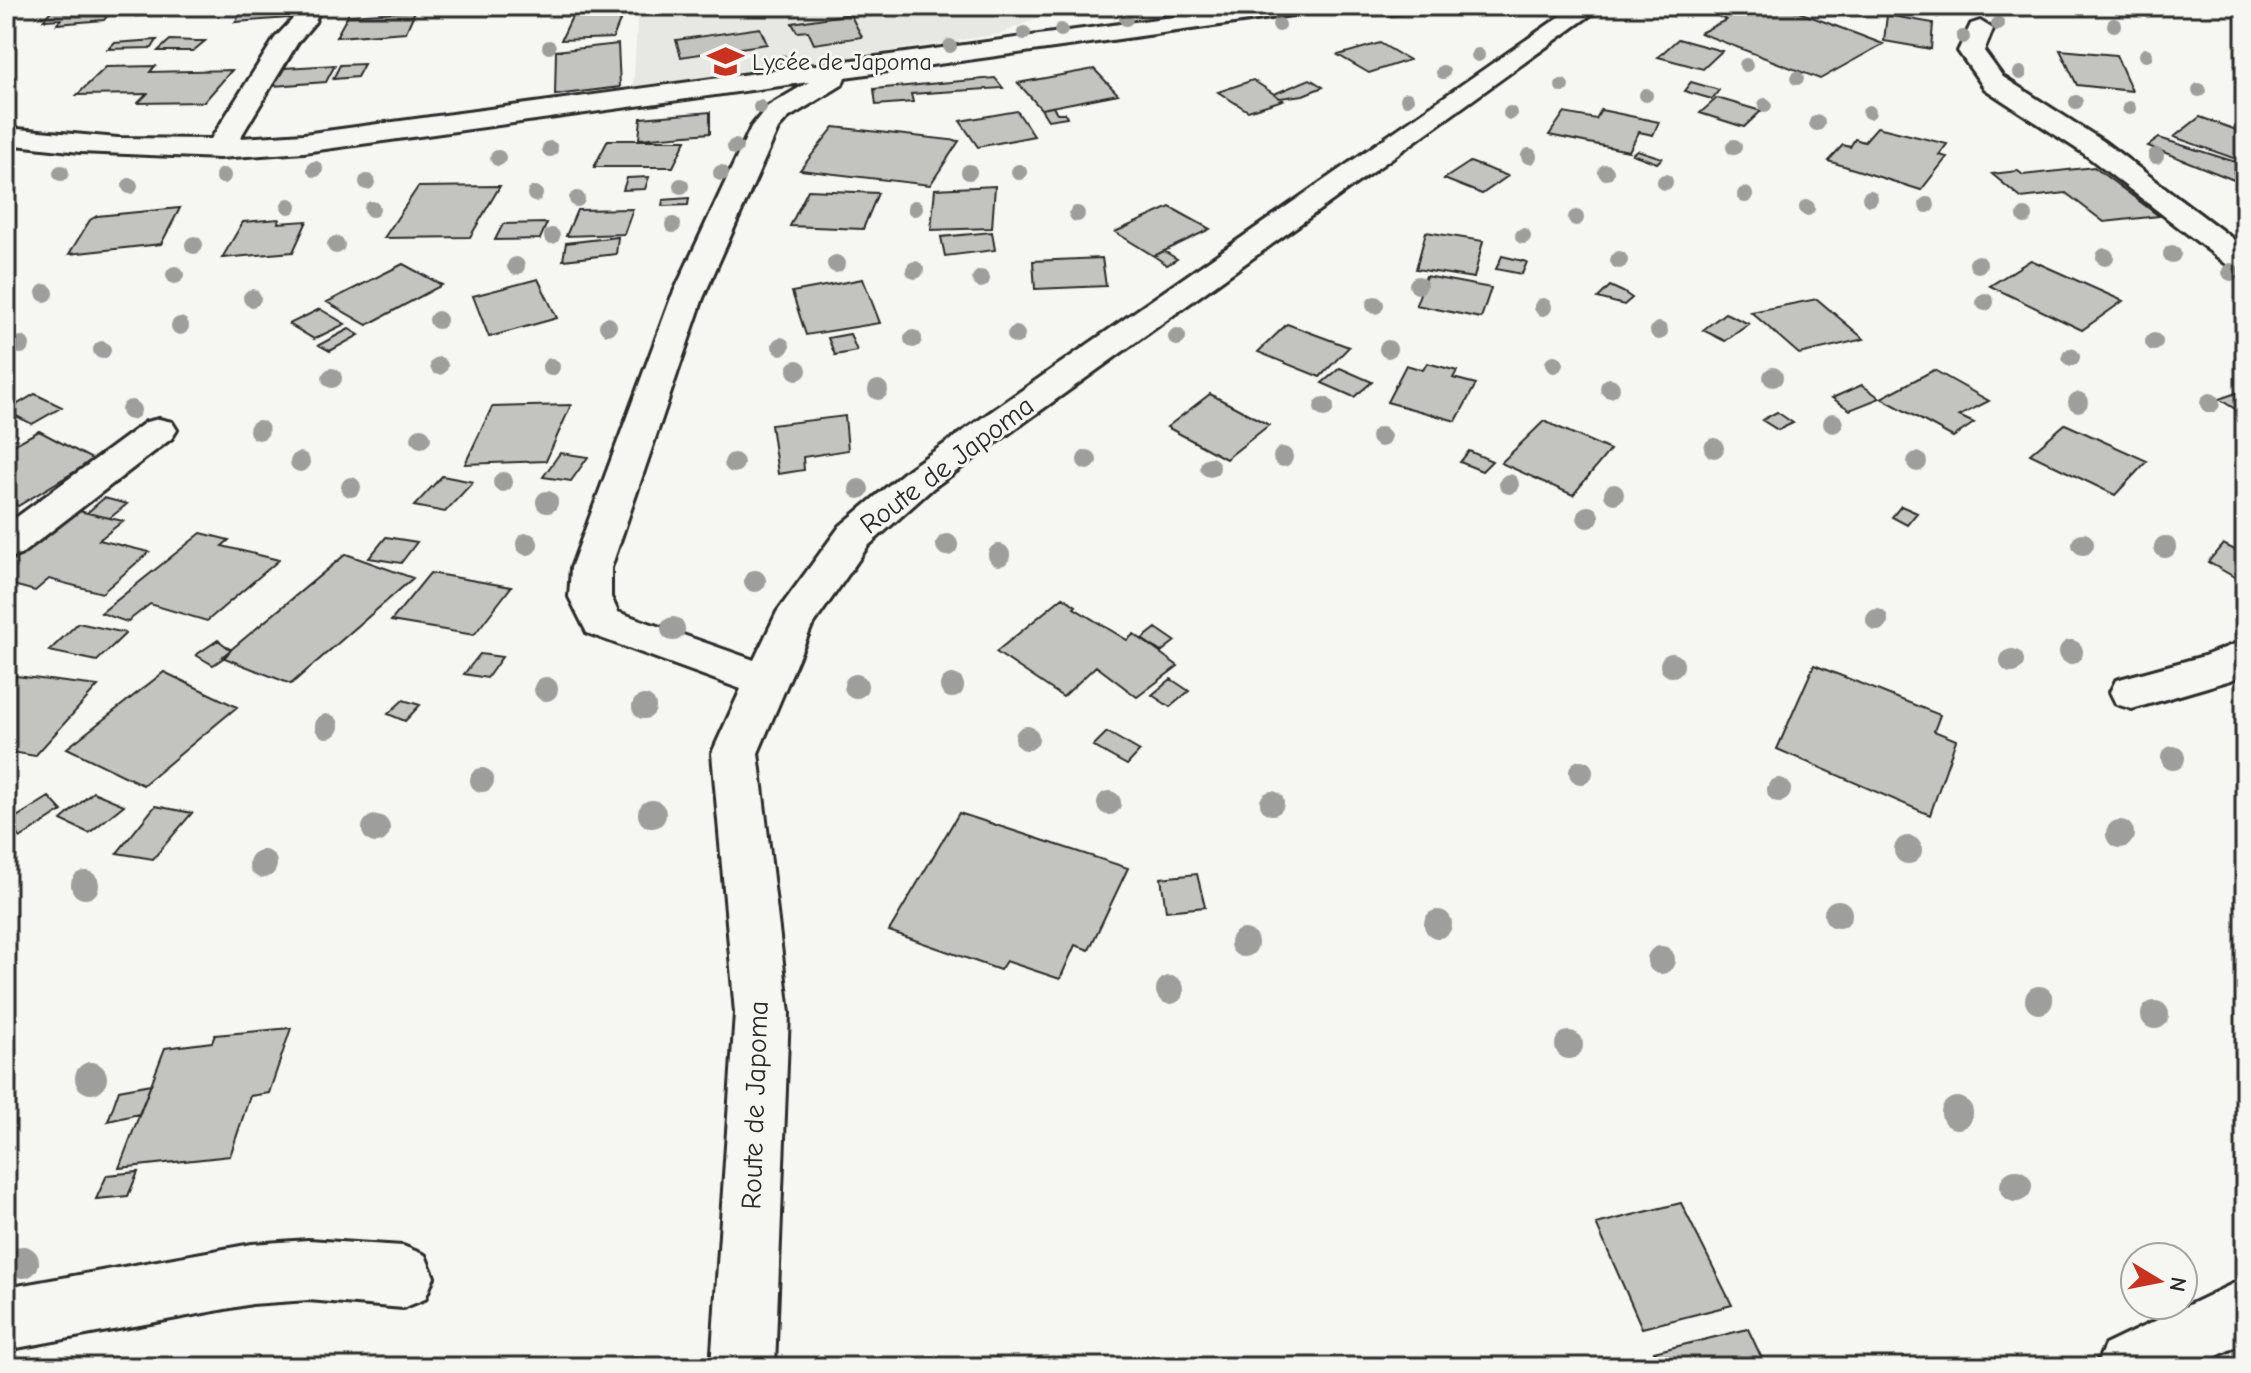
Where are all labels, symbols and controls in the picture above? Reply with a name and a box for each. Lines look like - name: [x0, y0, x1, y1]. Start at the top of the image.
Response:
- school or university icon: Lycée de Japoma: [707, 43, 745, 81]
- place label: Lycée de Japoma: [752, 48, 932, 76]
- street label: Route de Japoma: [854, 389, 1040, 541]
- street label: Route de Japoma: [735, 1000, 775, 1210]
- north arrow: [2119, 1241, 2199, 1321]
- text: N: [2164, 1275, 2192, 1294]

